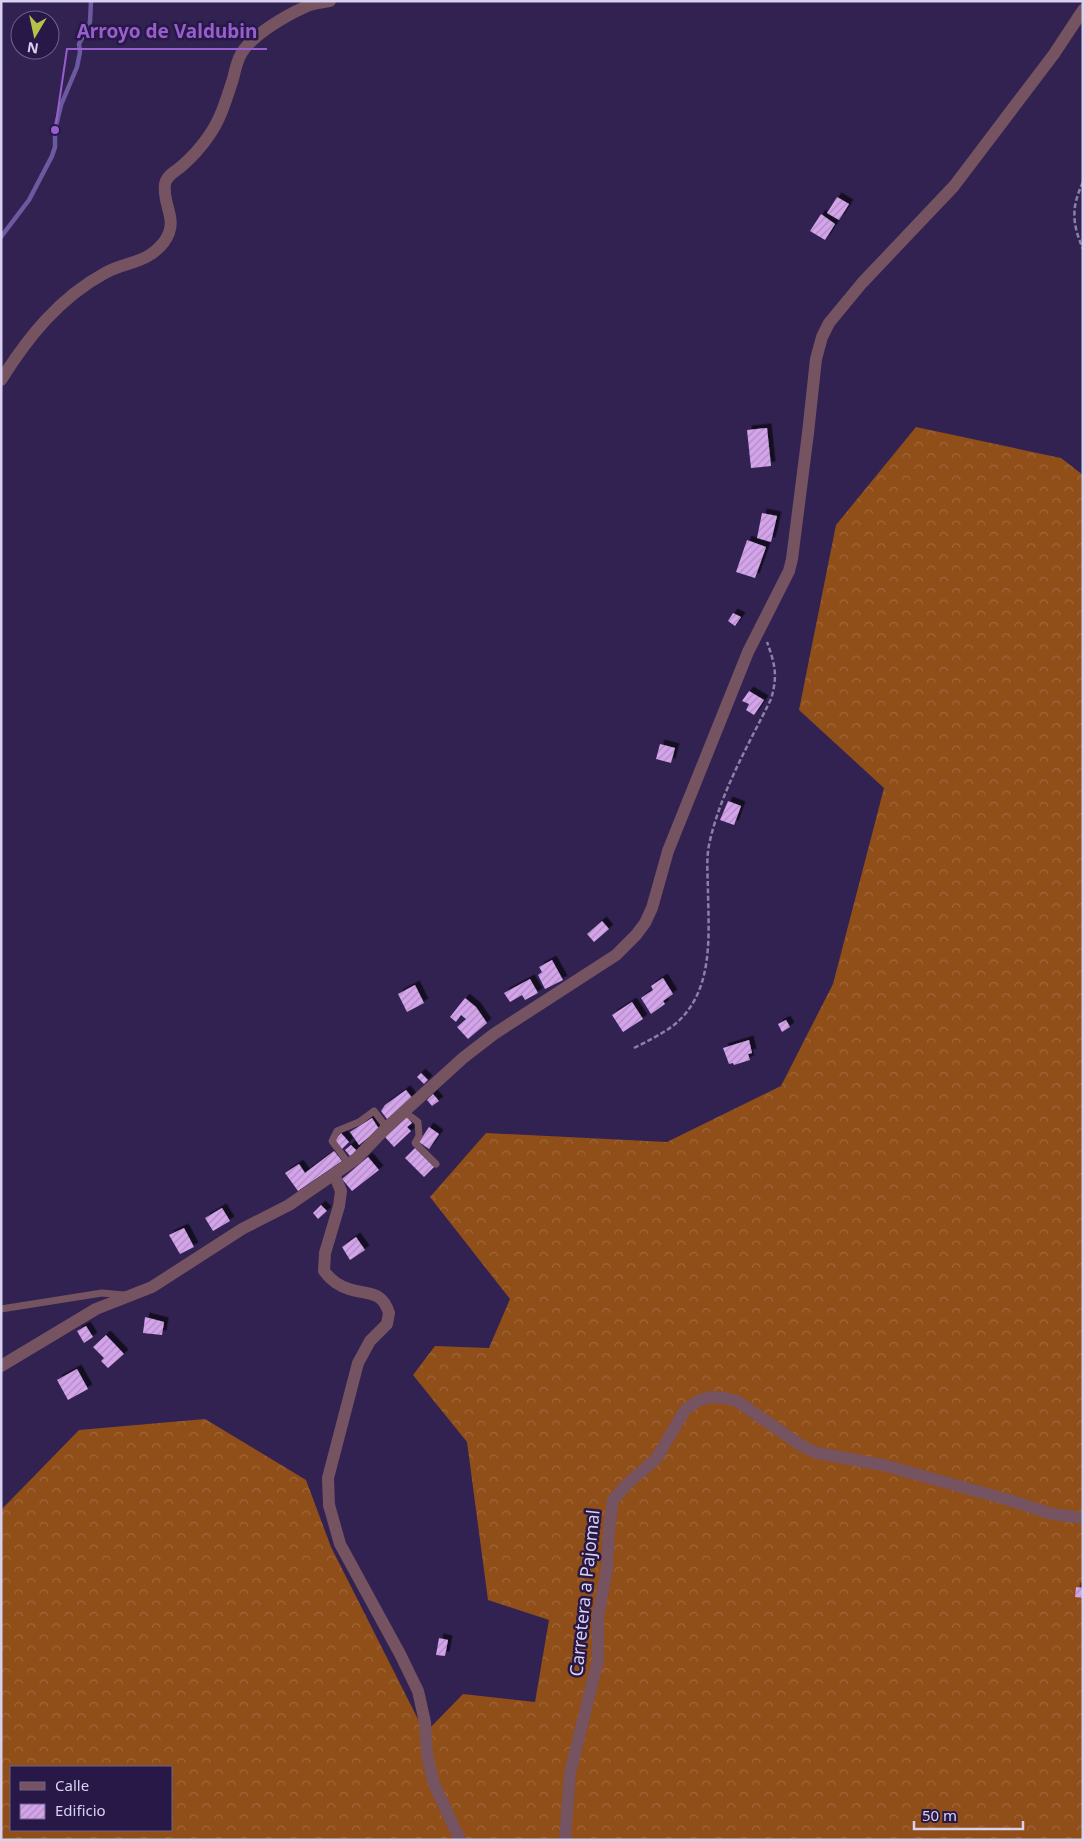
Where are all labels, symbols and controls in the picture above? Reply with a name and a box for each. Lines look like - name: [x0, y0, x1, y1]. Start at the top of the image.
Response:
- north arrow: [10, 10, 60, 60]
- callout: Arroyo de Valdubin: [67, 15, 267, 49]
- text: Arroyo de Valdubin: [77, 18, 257, 44]
- text: N: [26, 38, 40, 59]
- street label: Carretera a Pajomal: [563, 1508, 605, 1677]
- legend: [10, 1766, 172, 1831]
- text: Calle: [55, 1775, 89, 1795]
- scale bar: [914, 1798, 1023, 1830]
- text: Edificio: [55, 1800, 106, 1820]
- text: 50 m: [922, 1805, 957, 1825]

